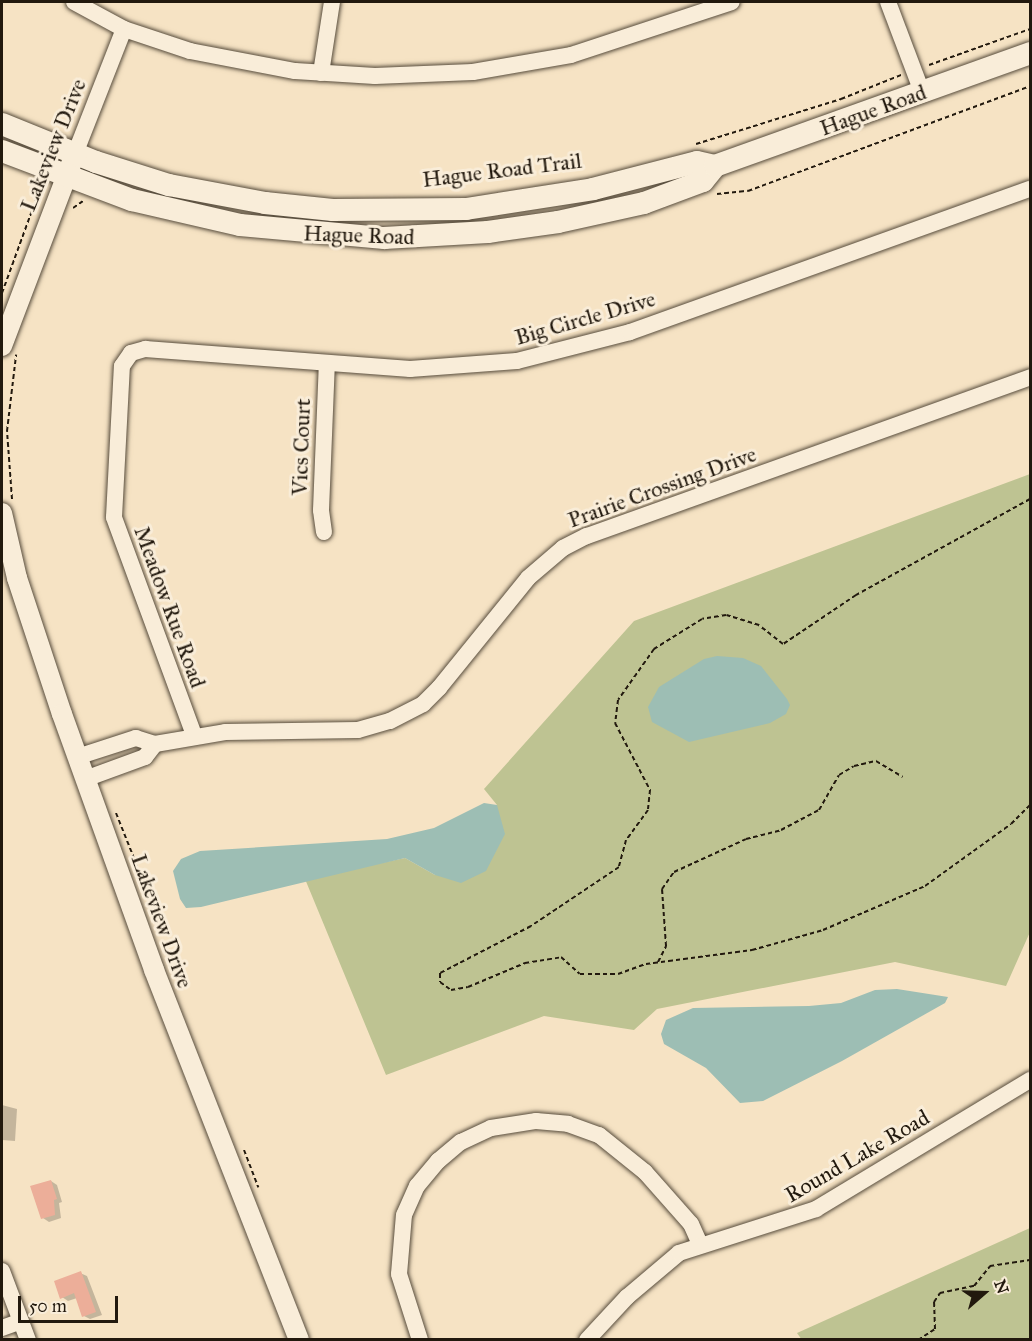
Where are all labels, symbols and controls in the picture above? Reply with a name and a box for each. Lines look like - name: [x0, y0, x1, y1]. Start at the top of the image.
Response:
- street label: Lakeview Drive: [14, 75, 92, 215]
- street label: Hague Road: [816, 79, 930, 141]
- street label: Hague Road Trail: [421, 147, 583, 193]
- street label: Hague Road: [303, 220, 415, 250]
- street label: Big Circle Drive: [512, 285, 658, 351]
- street label: Vics Court: [286, 398, 316, 496]
- street label: Prairie Crossing Drive: [564, 441, 760, 533]
- street label: Meadow Rue Road: [129, 523, 211, 691]
- street label: Lakeview Drive: [126, 851, 198, 991]
- street label: Round Lake Road: [780, 1104, 934, 1208]
- north arrow: [954, 1263, 1014, 1323]
- text: N: [990, 1277, 1013, 1296]
- scale bar: [21, 1284, 122, 1322]
- text: 50 m: [29, 1295, 67, 1317]

